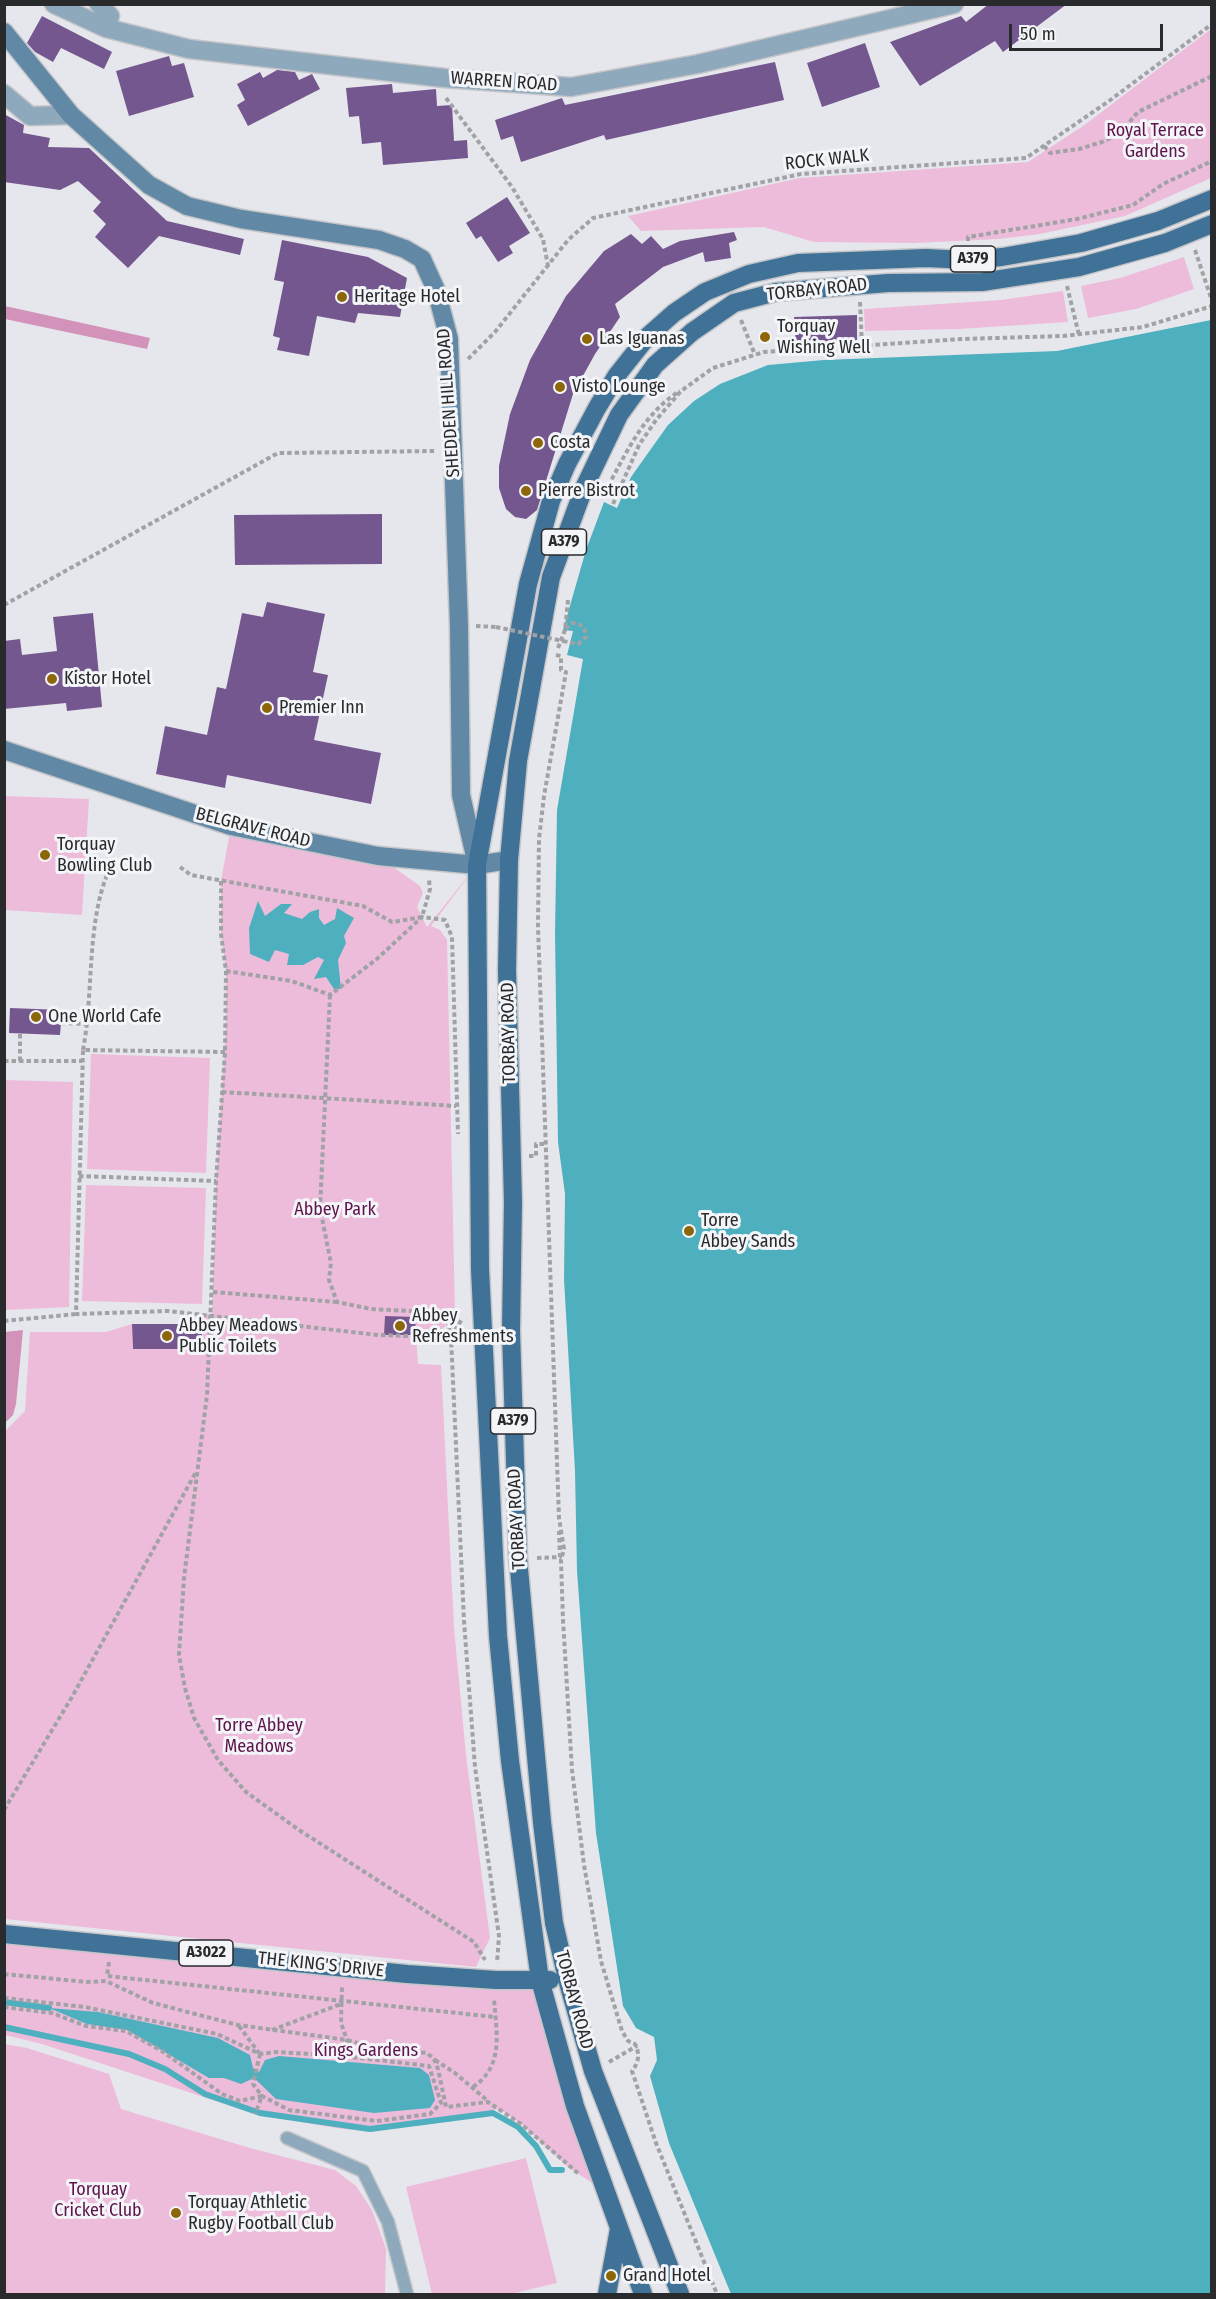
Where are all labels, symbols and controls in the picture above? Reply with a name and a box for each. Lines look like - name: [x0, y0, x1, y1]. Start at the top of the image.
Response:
- scale bar: [1012, 12, 1166, 50]
- text: 50 m: [1020, 23, 1056, 45]
- street label: WARREN ROAD: [450, 67, 558, 97]
- park label: Royal Terrace Gardens: [1106, 120, 1204, 162]
- street label: ROCK WALK: [784, 145, 870, 175]
- road number: A379: [950, 246, 996, 272]
- street label: TORBAY ROAD: [766, 274, 868, 306]
- place label: Heritage Hotel: [354, 286, 460, 308]
- marker: Heritage Hotel: [335, 290, 349, 304]
- place label: Torquay Wishing Well: [777, 316, 871, 358]
- street label: SHEDDEN HILL ROAD: [433, 328, 465, 478]
- place label: Las Iguanas: [599, 328, 685, 350]
- marker: Torquay Wishing Well: [758, 330, 772, 344]
- marker: Las Iguanas: [580, 332, 594, 346]
- place label: Visto Lounge: [572, 376, 666, 398]
- marker: Visto Lounge: [553, 380, 567, 394]
- place label: Costa: [550, 432, 591, 454]
- marker: Costa: [531, 436, 545, 450]
- place label: Pierre Bistrot: [538, 480, 635, 502]
- marker: Pierre Bistrot: [519, 484, 533, 498]
- road number: A379: [542, 529, 586, 555]
- place label: Kistor Hotel: [64, 668, 151, 690]
- marker: Kistor Hotel: [45, 672, 59, 686]
- place label: Premier Inn: [279, 697, 364, 719]
- marker: Premier Inn: [260, 701, 274, 715]
- street label: BELGRAVE ROAD: [193, 803, 313, 853]
- place label: Torquay Bowling Club: [57, 834, 152, 876]
- marker: Torquay Bowling Club: [38, 848, 52, 862]
- street label: TORBAY ROAD: [497, 982, 521, 1084]
- place label: One World Cafe: [48, 1006, 162, 1028]
- marker: One World Cafe: [29, 1010, 43, 1024]
- park label: Abbey Park: [294, 1199, 376, 1221]
- place label: Torre Abbey Sands: [701, 1210, 795, 1252]
- marker: Torre Abbey Sands: [682, 1224, 696, 1238]
- place label: Abbey Refreshments: [412, 1305, 514, 1348]
- place label: Abbey Meadows Public Toilets: [179, 1315, 298, 1358]
- marker: Abbey Refreshments: [393, 1319, 407, 1333]
- marker: Abbey Meadows Public Toilets: [160, 1329, 174, 1343]
- road number: A379: [490, 1408, 536, 1434]
- street label: TORBAY ROAD: [504, 1468, 530, 1570]
- park label: Torre Abbey Meadows: [215, 1715, 303, 1758]
- road number: A3022: [179, 1940, 233, 1966]
- street label: THE KING'S DRIVE: [257, 1948, 385, 1982]
- street label: TORBAY ROAD: [550, 1948, 598, 2052]
- park label: Kings Gardens: [314, 2040, 418, 2062]
- park label: Torquay Cricket Club: [54, 2179, 142, 2222]
- place label: Torquay Athletic Rugby Football Club: [188, 2192, 334, 2234]
- marker: Torquay Athletic Rugby Football Club: [169, 2206, 183, 2220]
- place label: Grand Hotel: [623, 2265, 711, 2287]
- marker: Grand Hotel: [604, 2269, 618, 2283]

